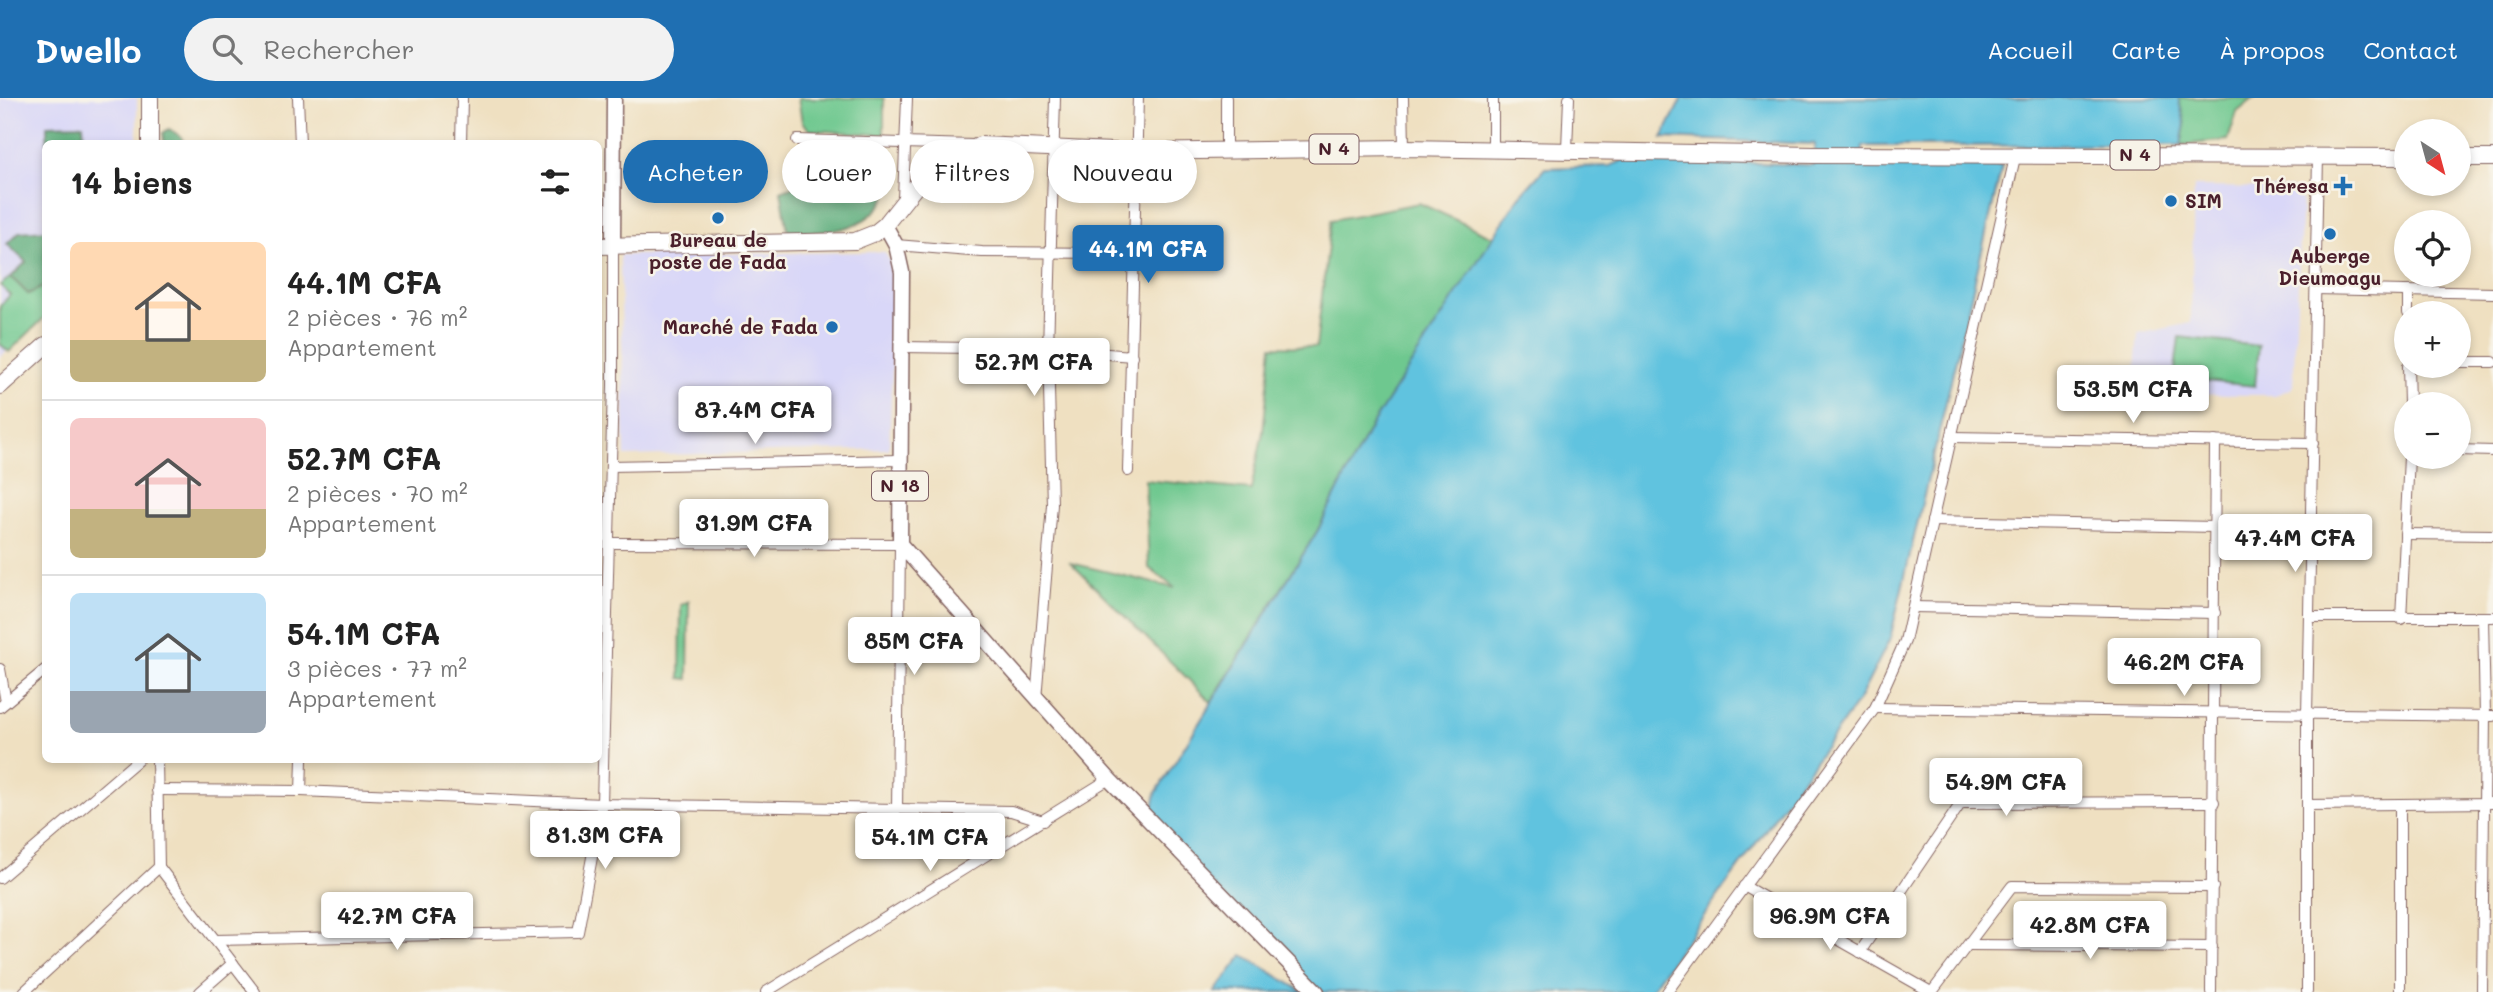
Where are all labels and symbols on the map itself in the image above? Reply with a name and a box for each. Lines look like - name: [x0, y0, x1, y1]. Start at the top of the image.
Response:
- north arrow: [2394, 119, 2471, 196]
- road number: N 4: [1310, 134, 1358, 164]
- road number: N 4: [2110, 140, 2160, 170]
- place label: Théresa: [2253, 173, 2329, 198]
- marker: Théresa: [2335, 178, 2351, 194]
- place label: SIM: [2185, 188, 2222, 213]
- marker: SIM: [2163, 193, 2179, 209]
- marker: Bureau de poste de Fada: [710, 210, 726, 226]
- pin: 44.1M CFA: [1068, 226, 1228, 285]
- marker: Auberge Dieumoagu: [2322, 226, 2338, 242]
- place label: Bureau de poste de Fada: [649, 227, 787, 274]
- place label: Auberge Dieumoagu: [2279, 243, 2381, 290]
- place label: Marché de Fada: [663, 314, 818, 339]
- marker: Marché de Fada: [824, 319, 840, 335]
- pin: 52.7M CFA: [954, 338, 1114, 398]
- pin: 53.5M CFA: [2053, 366, 2213, 425]
- pin: 87.4M CFA: [675, 386, 835, 446]
- road number: N 18: [872, 472, 928, 500]
- pin: 31.9M CFA: [674, 500, 834, 559]
- pin: 47.4M CFA: [2215, 514, 2375, 574]
- pin: 85M CFA: [849, 618, 979, 677]
- pin: 46.2M CFA: [2104, 638, 2264, 698]
- pin: 54.9M CFA: [1926, 758, 2086, 818]
- pin: 81.3M CFA: [525, 812, 685, 871]
- pin: 54.1M CFA: [850, 814, 1010, 873]
- pin: 42.7M CFA: [317, 892, 477, 952]
- pin: 96.9M CFA: [1750, 892, 1910, 952]
- pin: 42.8M CFA: [2010, 902, 2170, 961]

